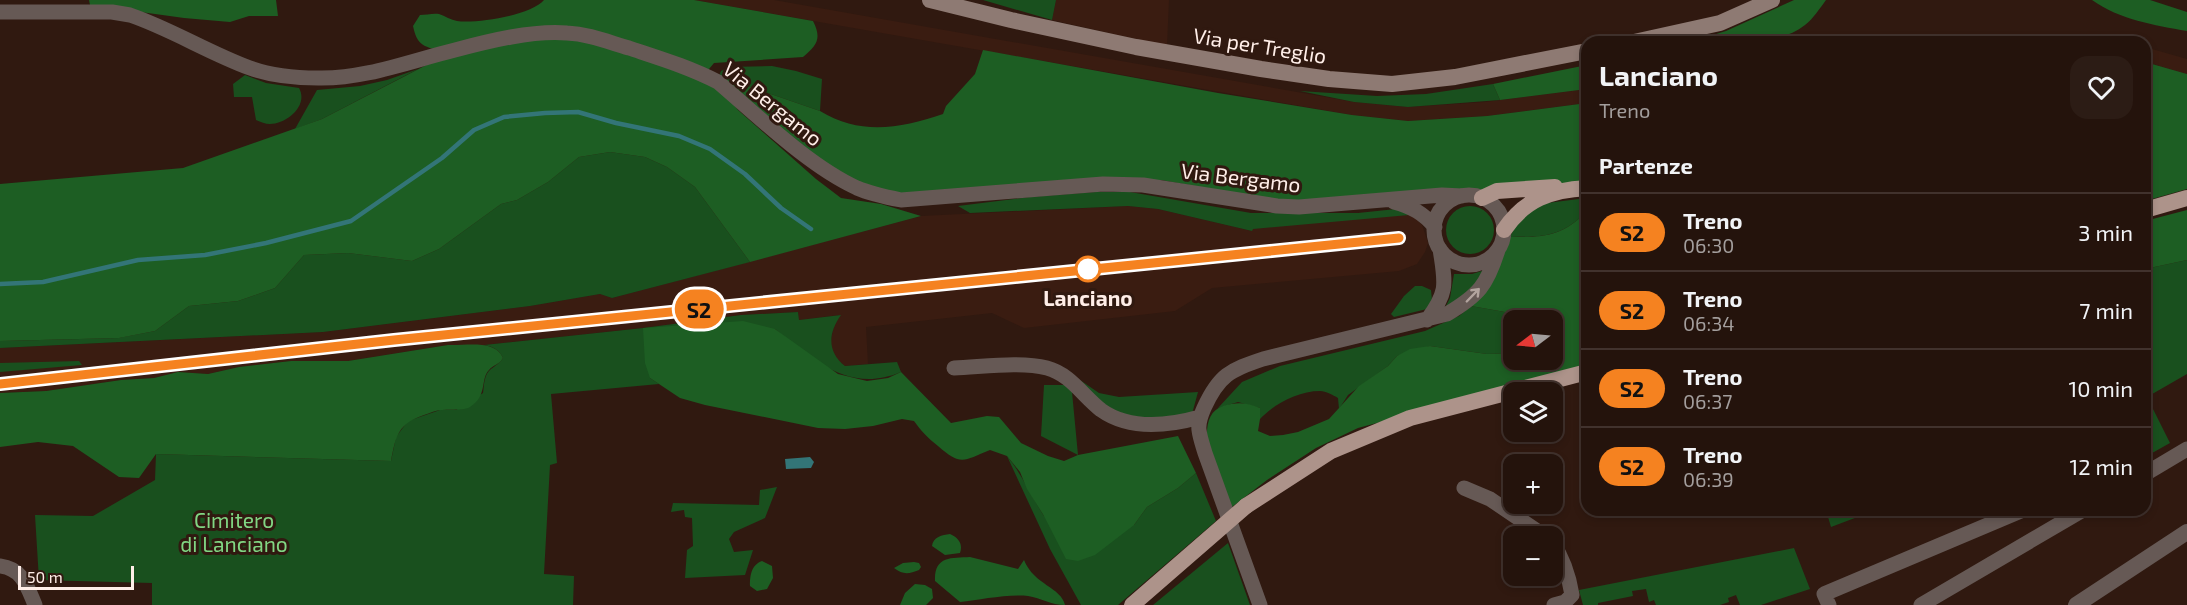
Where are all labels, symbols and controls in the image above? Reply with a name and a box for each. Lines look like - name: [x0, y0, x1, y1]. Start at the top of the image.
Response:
- street label: Via per Treglio: [1192, 22, 1328, 68]
- street label: Via Bergamo: [718, 55, 828, 151]
- button: heart: [2070, 56, 2133, 119]
- text: Lanciano: [1599, 58, 1718, 92]
- text: Treno: [1599, 98, 1650, 122]
- text: Partenze: [1599, 152, 1693, 178]
- street label: Via Bergamo: [1180, 157, 1302, 197]
- text: Treno: [1683, 207, 1742, 233]
- text: 3 min: [2078, 219, 2133, 245]
- text: S2: [1620, 220, 1644, 245]
- text: 06:30: [1683, 233, 1734, 257]
- marker: Lanciano: [1075, 256, 1101, 282]
- place label: Lanciano: [1043, 285, 1133, 310]
- text: Treno: [1683, 285, 1742, 311]
- one-way arrow: [1465, 288, 1480, 303]
- line badge: S2: [672, 290, 726, 328]
- text: S2: [687, 297, 711, 322]
- text: 7 min: [2079, 297, 2133, 323]
- text: S2: [1620, 298, 1644, 323]
- north arrow: [1503, 310, 1563, 370]
- map controls: [1503, 310, 1563, 586]
- text: 06:34: [1683, 311, 1735, 335]
- text: Treno: [1683, 363, 1742, 389]
- text: 10 min: [2069, 375, 2133, 401]
- text: S2: [1620, 376, 1644, 401]
- button: layers: [1503, 382, 1563, 442]
- text: 06:37: [1683, 389, 1733, 413]
- text: Treno: [1683, 441, 1742, 467]
- text: 12 min: [2069, 453, 2133, 479]
- button: +: [1503, 454, 1563, 514]
- text: S2: [1620, 454, 1644, 479]
- text: 06:39: [1683, 467, 1734, 491]
- park label: Cimitero di Lanciano: [180, 507, 288, 556]
- button: −: [1503, 526, 1563, 586]
- scale bar: [18, 563, 134, 590]
- text: 50 m: [27, 567, 63, 586]

